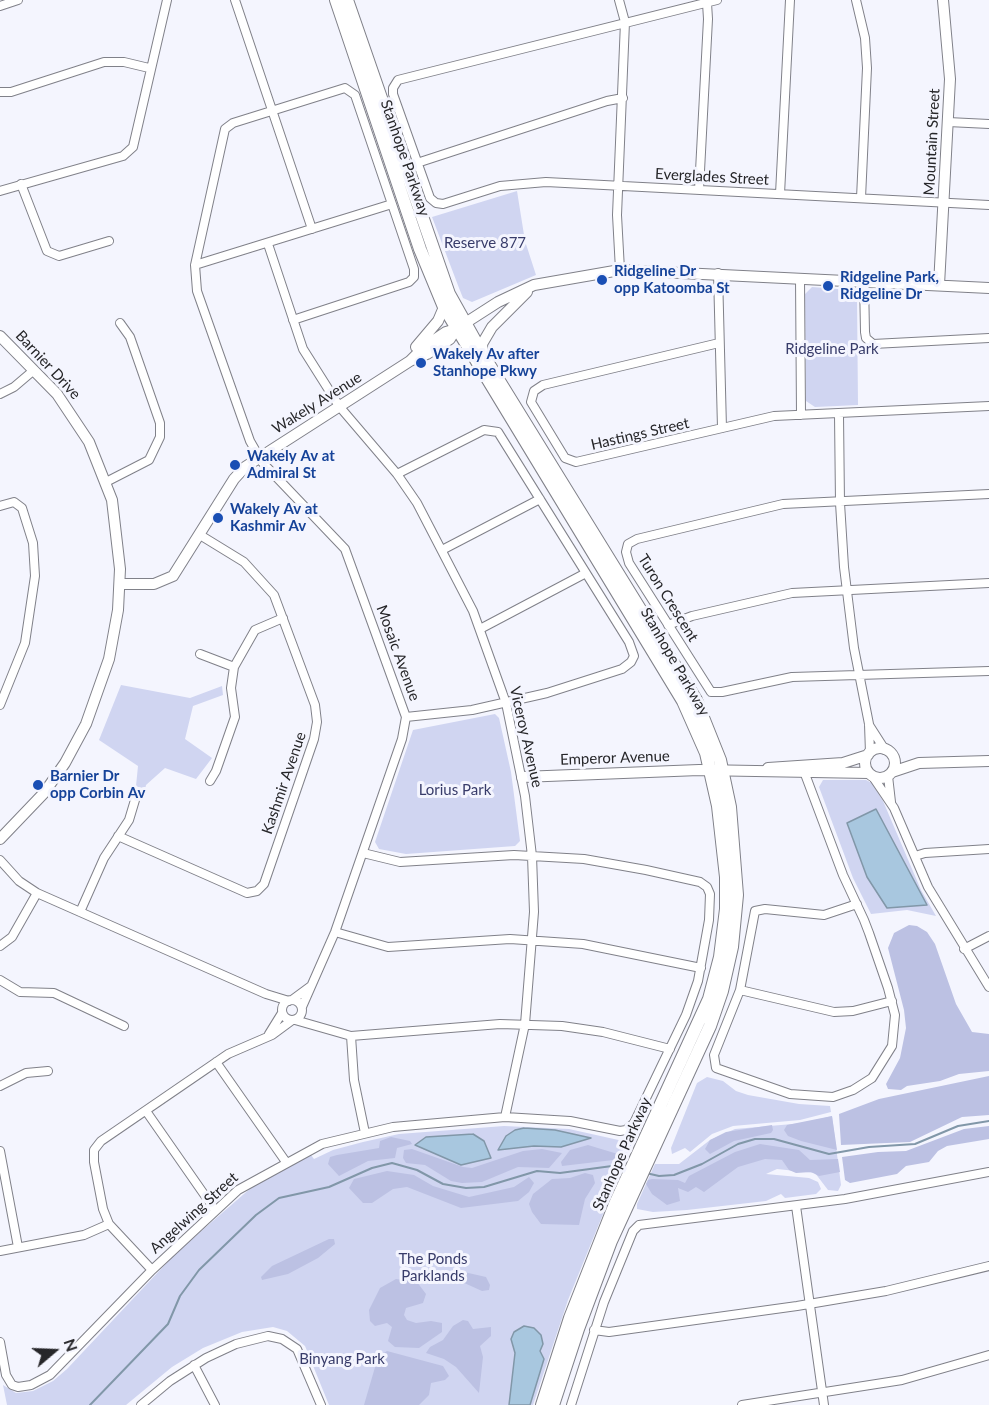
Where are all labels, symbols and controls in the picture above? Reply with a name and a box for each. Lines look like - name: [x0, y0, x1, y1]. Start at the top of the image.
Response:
- street label: Mountain Street: [920, 88, 944, 196]
- street label: Stanhope Parkway: [377, 97, 433, 219]
- street label: Everglades Street: [655, 165, 769, 189]
- park label: Reserve 877: [444, 234, 526, 252]
- place label: Ridgeline Dr opp Katoomba St: [614, 262, 730, 297]
- place label: Ridgeline Park, Ridgeline Dr: [840, 268, 939, 303]
- marker: Ridgeline Dr opp Katoomba St: [595, 273, 609, 287]
- marker: Ridgeline Park, Ridgeline Dr: [821, 279, 835, 293]
- street label: Barnier Drive: [12, 327, 84, 403]
- park label: Ridgeline Park: [785, 340, 879, 358]
- place label: Wakely Av after Stanhope Pkwy: [433, 345, 539, 380]
- marker: Wakely Av after Stanhope Pkwy: [414, 356, 428, 370]
- street label: Wakely Avenue: [269, 368, 365, 438]
- street label: Hastings Street: [589, 414, 691, 454]
- place label: Wakely Av at Admiral St: [247, 447, 335, 482]
- marker: Wakely Av at Admiral St: [228, 458, 242, 472]
- place label: Wakely Av at Kashmir Av: [230, 500, 318, 535]
- marker: Wakely Av at Kashmir Av: [211, 511, 225, 525]
- street label: Turon Crescent: [634, 551, 702, 645]
- street label: Mosaic Avenue: [372, 603, 424, 703]
- street label: Stanhope Parkway: [637, 605, 713, 719]
- street label: Viceroy Avenue: [506, 685, 546, 789]
- street label: Kashmir Avenue: [258, 729, 310, 837]
- street label: Emperor Avenue: [560, 747, 670, 769]
- place label: Barnier Dr opp Corbin Av: [50, 767, 145, 802]
- marker: Barnier Dr opp Corbin Av: [31, 778, 45, 792]
- park label: Lorius Park: [419, 781, 491, 799]
- street label: Stanhope Parkway: [589, 1095, 655, 1213]
- street label: Angelwing Street: [146, 1169, 242, 1257]
- park label: The Ponds Parklands: [398, 1250, 468, 1285]
- north arrow: [24, 1321, 84, 1381]
- text: N: [61, 1336, 82, 1354]
- park label: Binyang Park: [299, 1350, 385, 1368]

